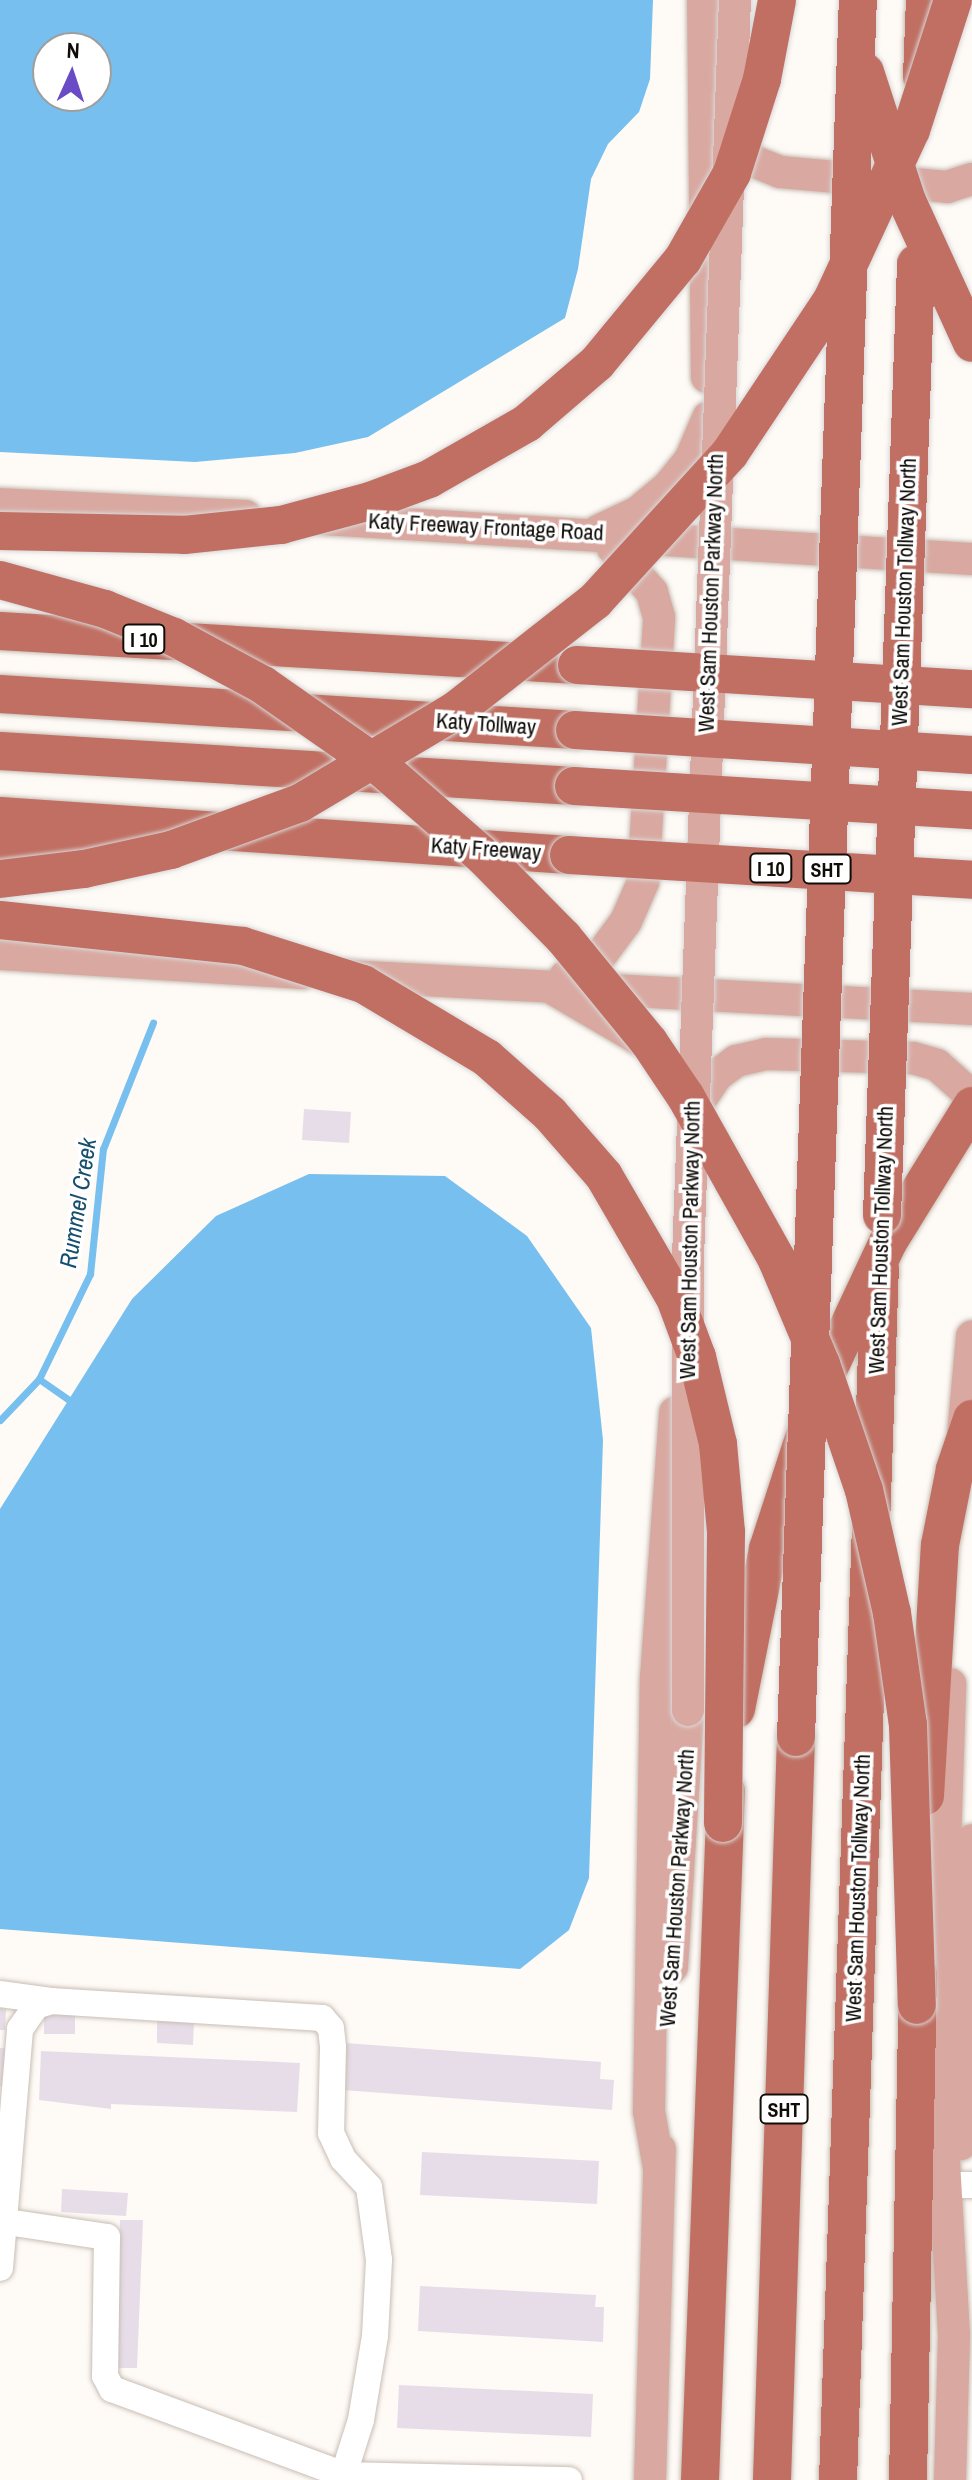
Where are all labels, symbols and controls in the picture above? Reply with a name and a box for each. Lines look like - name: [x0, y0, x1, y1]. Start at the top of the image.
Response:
- north arrow: [32, 32, 112, 112]
- text: N: [66, 35, 80, 65]
- street label: West Sam Houston Parkway North: [693, 453, 729, 733]
- street label: West Sam Houston Tollway North: [886, 457, 922, 727]
- street label: Katy Freeway Frontage Road: [368, 508, 604, 546]
- road number: I 10: [122, 623, 166, 655]
- street label: Katy Tollway: [435, 707, 537, 741]
- street label: Katy Freeway: [430, 832, 542, 866]
- road number: I 10: [749, 852, 793, 884]
- road number: SHT: [801, 853, 853, 885]
- street label: West Sam Houston Parkway North: [674, 1101, 706, 1379]
- street label: West Sam Houston Tollway North: [863, 1105, 899, 1375]
- water label: Rummel Creek: [54, 1136, 102, 1270]
- street label: West Sam Houston Parkway North: [654, 1748, 700, 2028]
- street label: West Sam Houston Tollway North: [840, 1753, 876, 2023]
- road number: SHT: [758, 2093, 810, 2125]

